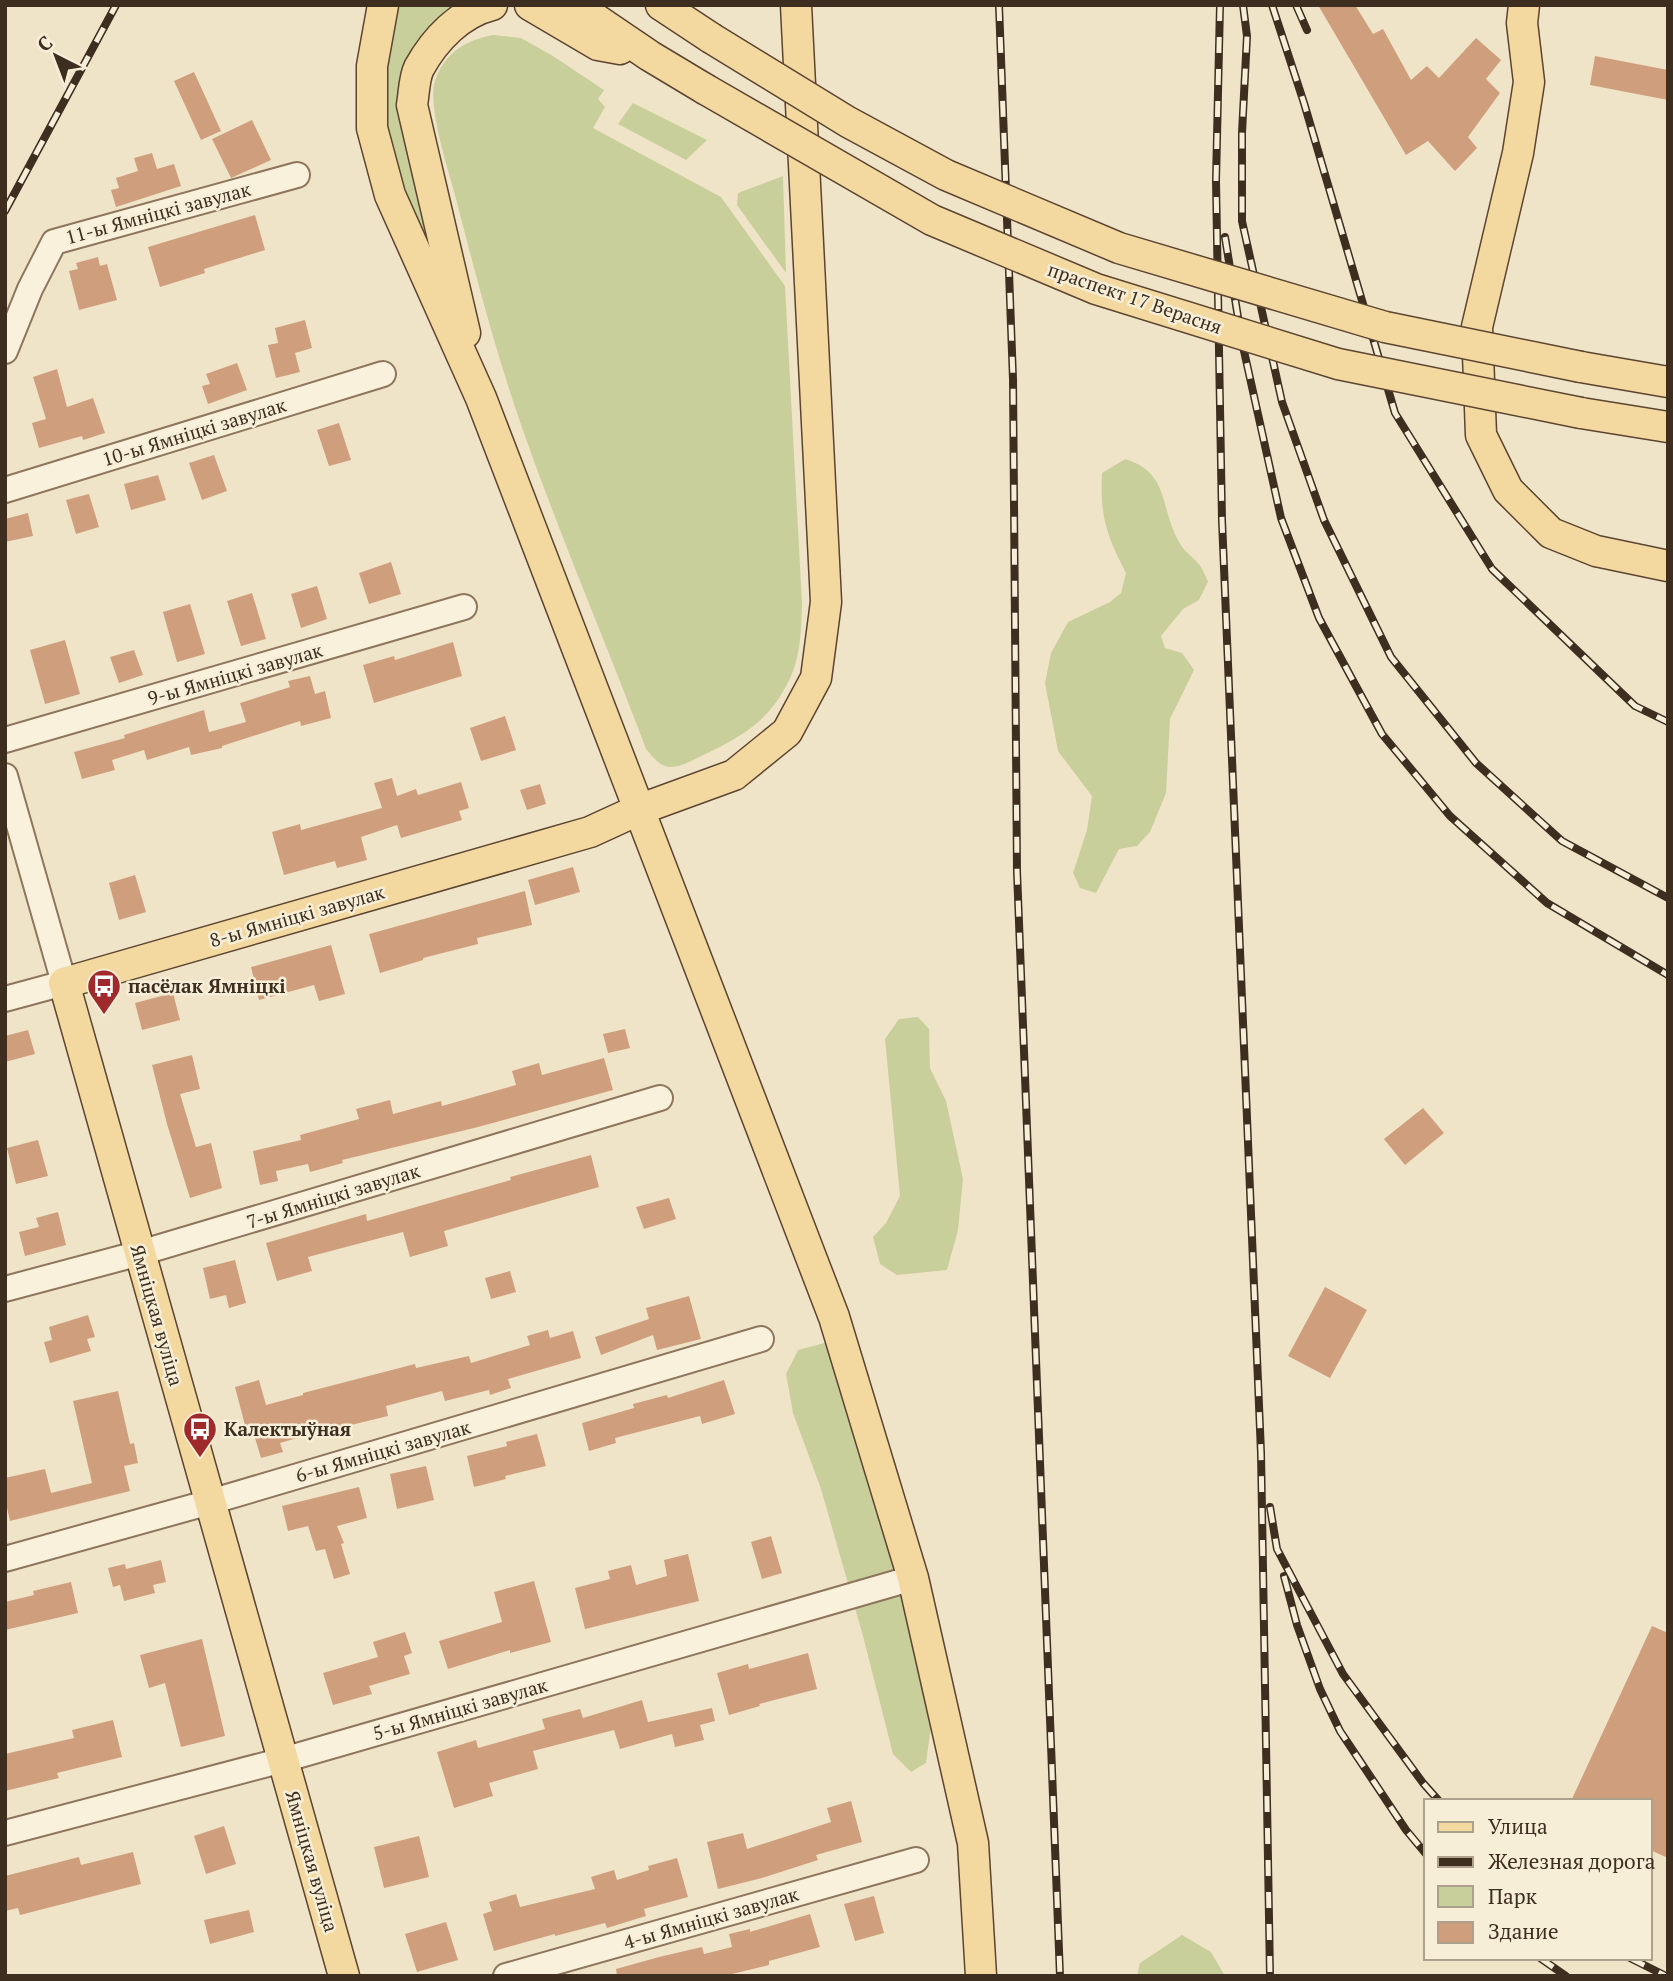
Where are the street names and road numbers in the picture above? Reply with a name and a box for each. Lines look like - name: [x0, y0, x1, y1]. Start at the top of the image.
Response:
- street label: 11-ы Ямніцкі завулак: [63, 176, 254, 249]
- street label: праспект 17 Верасня: [1045, 256, 1226, 339]
- street label: 10-ы Ямніцкі завулак: [99, 391, 289, 471]
- street label: 9-ы Ямніцкі завулак: [145, 636, 326, 710]
- street label: 8-ы Ямніцкі завулак: [207, 878, 388, 952]
- street label: 7-ы Ямніцкі завулак: [243, 1157, 423, 1234]
- street label: Ямніцкая вуліца: [125, 1241, 190, 1389]
- street label: 6-ы Ямніцкі завулак: [293, 1413, 474, 1487]
- street label: 5-ы Ямніцкі завулак: [370, 1671, 551, 1745]
- street label: Ямніцкая вуліца: [280, 1787, 345, 1935]
- street label: 4-ы Ямніцкі завулак: [621, 1880, 802, 1954]

